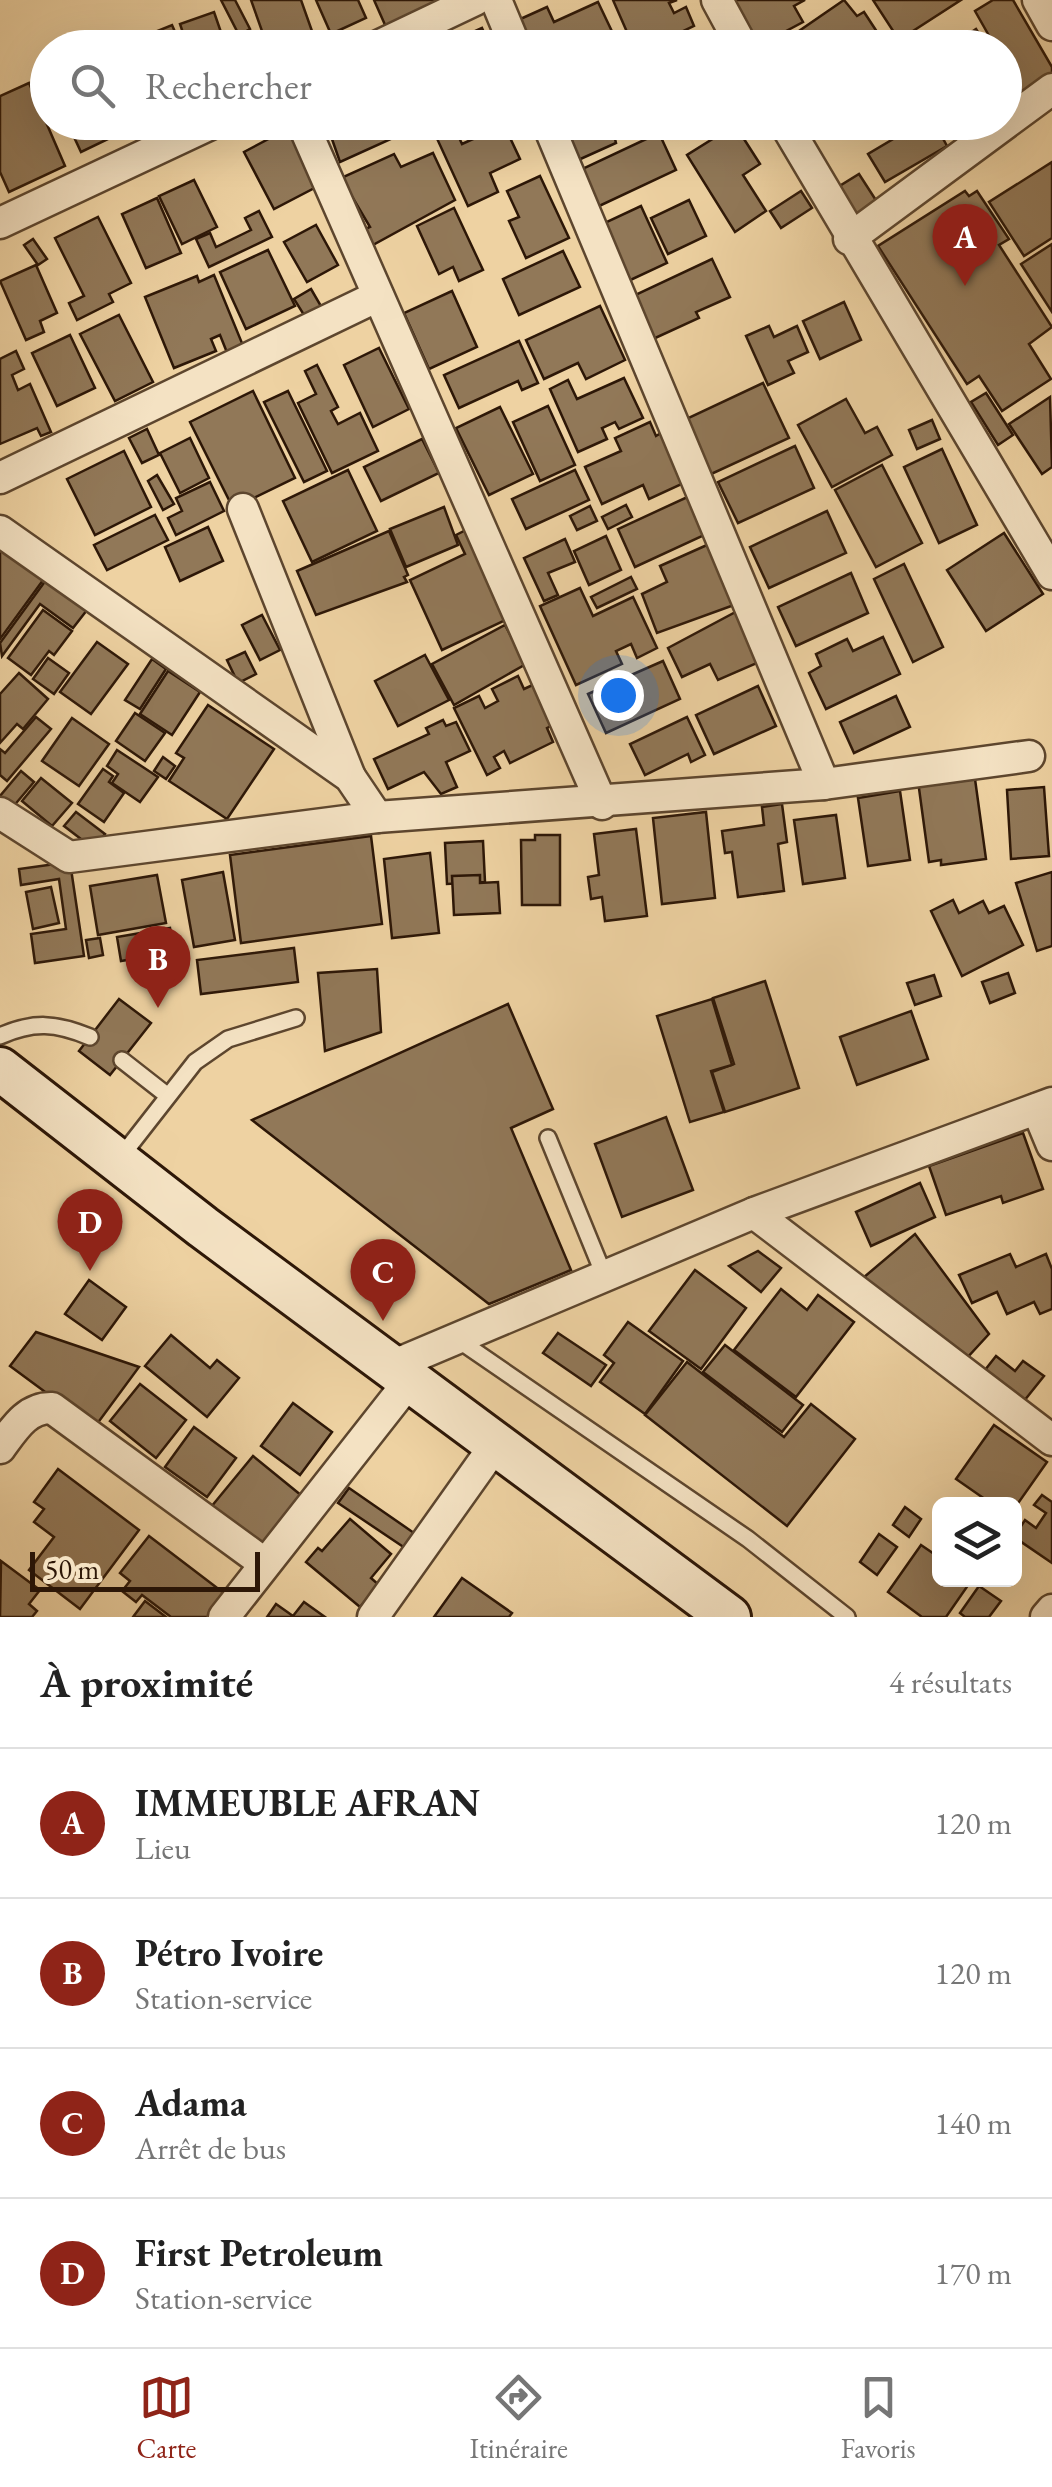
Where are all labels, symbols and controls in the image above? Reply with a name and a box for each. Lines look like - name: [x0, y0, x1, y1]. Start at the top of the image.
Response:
- search box: [30, 30, 1022, 140]
- icon: search: [65, 58, 120, 113]
- text: Rechercher: [145, 61, 312, 110]
- pin: A: [932, 204, 998, 286]
- your location: [593, 670, 644, 721]
- pin: B: [126, 926, 190, 1008]
- pin: D: [58, 1188, 122, 1271]
- pin: C: [350, 1238, 416, 1321]
- map controls: [932, 1497, 1022, 1587]
- button: layers: [932, 1497, 1022, 1587]
- scale bar: [30, 1547, 260, 1592]
- text: 50 m: [45, 1551, 99, 1587]
- text: À proximité: [40, 1655, 253, 1710]
- text: 4 résultats: [889, 1661, 1012, 1703]
- text: IMMEUBLE AFRAN: [135, 1778, 480, 1827]
- text: A: [61, 1802, 84, 1844]
- text: 120 m: [935, 1802, 1012, 1844]
- text: Lieu: [135, 1827, 191, 1869]
- text: Pétro Ivoire: [135, 1928, 323, 1977]
- text: B: [62, 1952, 83, 1994]
- text: 120 m: [935, 1952, 1012, 1994]
- text: Station-service: [135, 1977, 312, 2019]
- text: Adama: [135, 2078, 247, 2127]
- text: C: [61, 2102, 84, 2144]
- text: 140 m: [935, 2102, 1012, 2144]
- text: Arrêt de bus: [135, 2127, 286, 2169]
- text: First Petroleum: [135, 2228, 383, 2277]
- text: D: [60, 2252, 85, 2294]
- text: 170 m: [935, 2252, 1012, 2294]
- text: Station-service: [135, 2277, 312, 2319]
- tab: Carte: [136, 2370, 197, 2466]
- tab: Itinéraire: [469, 2370, 568, 2466]
- tab: Favoris: [841, 2370, 916, 2466]

